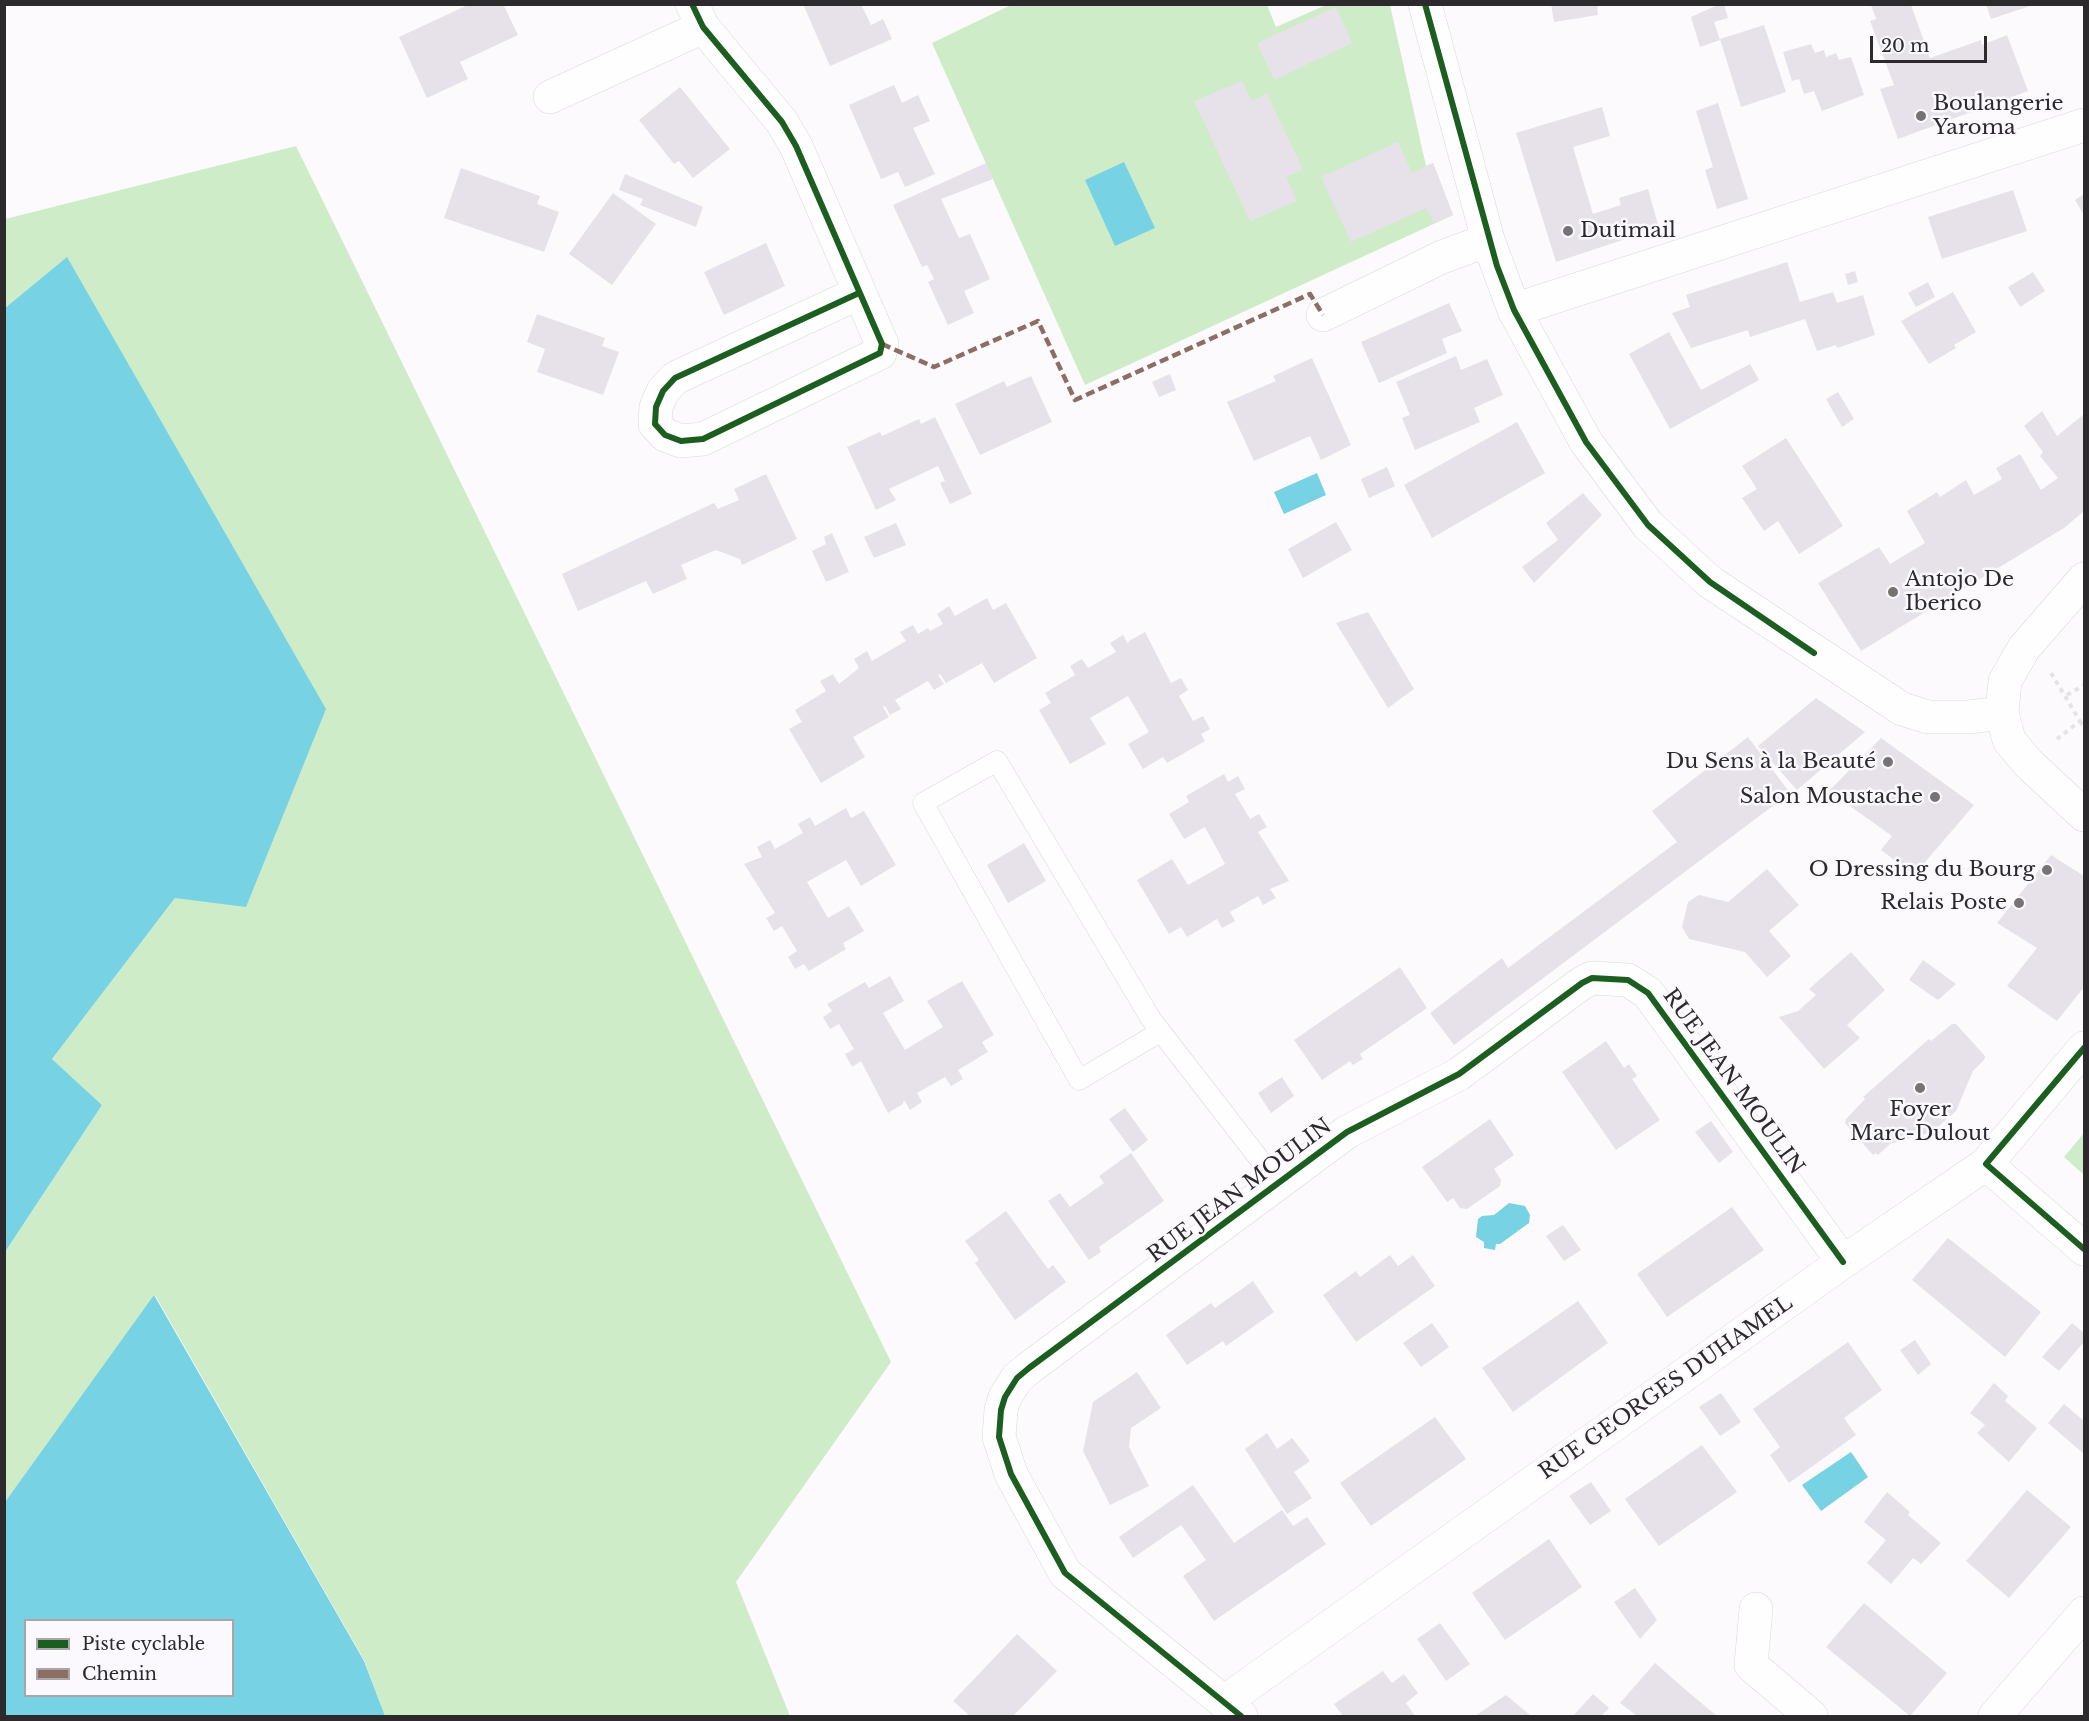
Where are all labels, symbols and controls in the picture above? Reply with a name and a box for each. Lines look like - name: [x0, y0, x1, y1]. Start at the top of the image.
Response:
- scale bar: [1873, 24, 1990, 62]
- text: 20 m: [1881, 35, 1929, 57]
- place label: Boulangerie Yaroma: [1933, 91, 2064, 141]
- marker: Boulangerie Yaroma: [1914, 109, 1928, 123]
- place label: Dutimail: [1580, 218, 1676, 244]
- marker: Dutimail: [1561, 224, 1575, 238]
- place label: Antojo De Iberico: [1905, 567, 2014, 617]
- marker: Antojo De Iberico: [1886, 585, 1900, 599]
- place label: Du Sens à la Beauté: [1666, 749, 1876, 775]
- marker: Du Sens à la Beauté: [1881, 755, 1895, 769]
- place label: Salon Moustache: [1740, 784, 1923, 810]
- marker: Salon Moustache: [1928, 790, 1942, 804]
- place label: O Dressing du Bourg: [1809, 857, 2035, 883]
- marker: O Dressing du Bourg: [2040, 863, 2054, 877]
- place label: Relais Poste: [1880, 890, 2007, 916]
- marker: Relais Poste: [2012, 896, 2026, 910]
- street label: RUE JEAN MOULIN: [1657, 984, 1809, 1180]
- marker: Foyer Marc-Dulout: [1913, 1081, 1927, 1095]
- place label: Foyer Marc-Dulout: [1850, 1097, 1990, 1147]
- street label: RUE JEAN MOULIN: [1143, 1114, 1337, 1268]
- street label: RUE GEORGES DUHAMEL: [1535, 1291, 1797, 1485]
- legend: [24, 1619, 234, 1697]
- text: Piste cyclable: [82, 1633, 205, 1655]
- text: Chemin: [82, 1663, 157, 1685]

